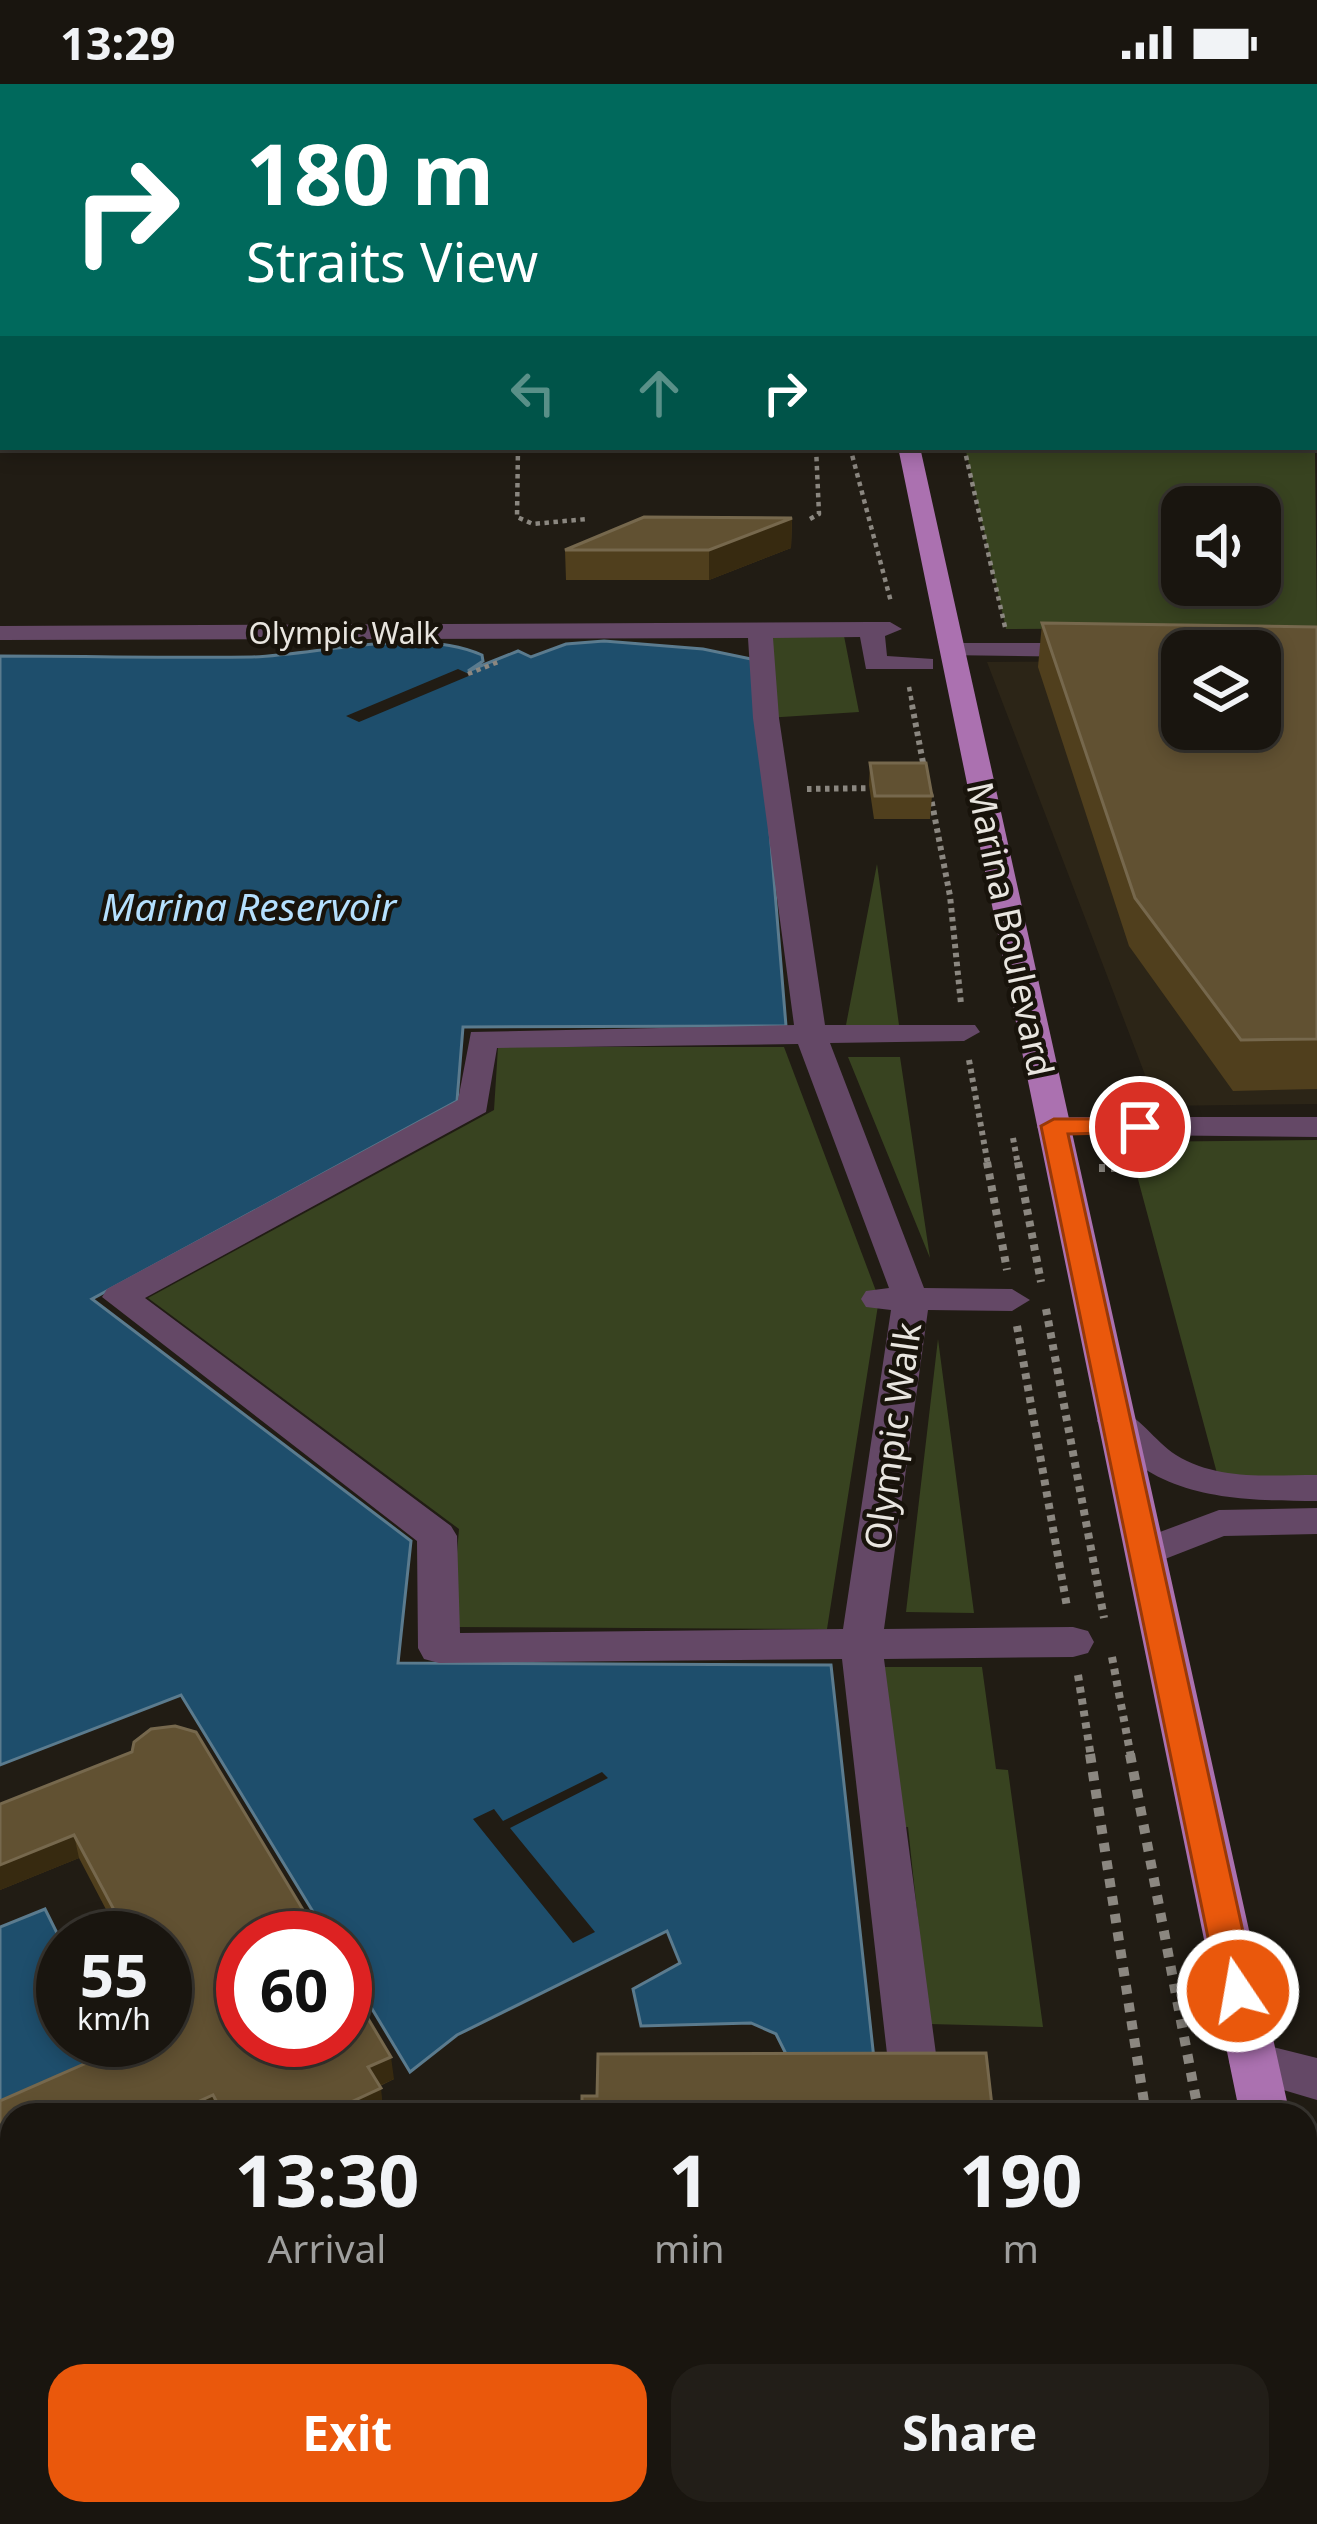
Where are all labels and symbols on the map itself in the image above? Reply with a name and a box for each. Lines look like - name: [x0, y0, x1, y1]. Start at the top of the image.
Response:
- street label: Olympic Walk: [249, 612, 439, 653]
- street label: Marina Boulevard: [956, 777, 1066, 1081]
- water label: Marina Reservoir: [102, 879, 398, 932]
- pin: [1089, 1076, 1191, 1178]
- street label: Olympic Walk: [852, 1319, 932, 1553]
- speed limit sign: 60: [216, 1911, 372, 2067]
- position arrow: [1175, 1928, 1301, 2054]

